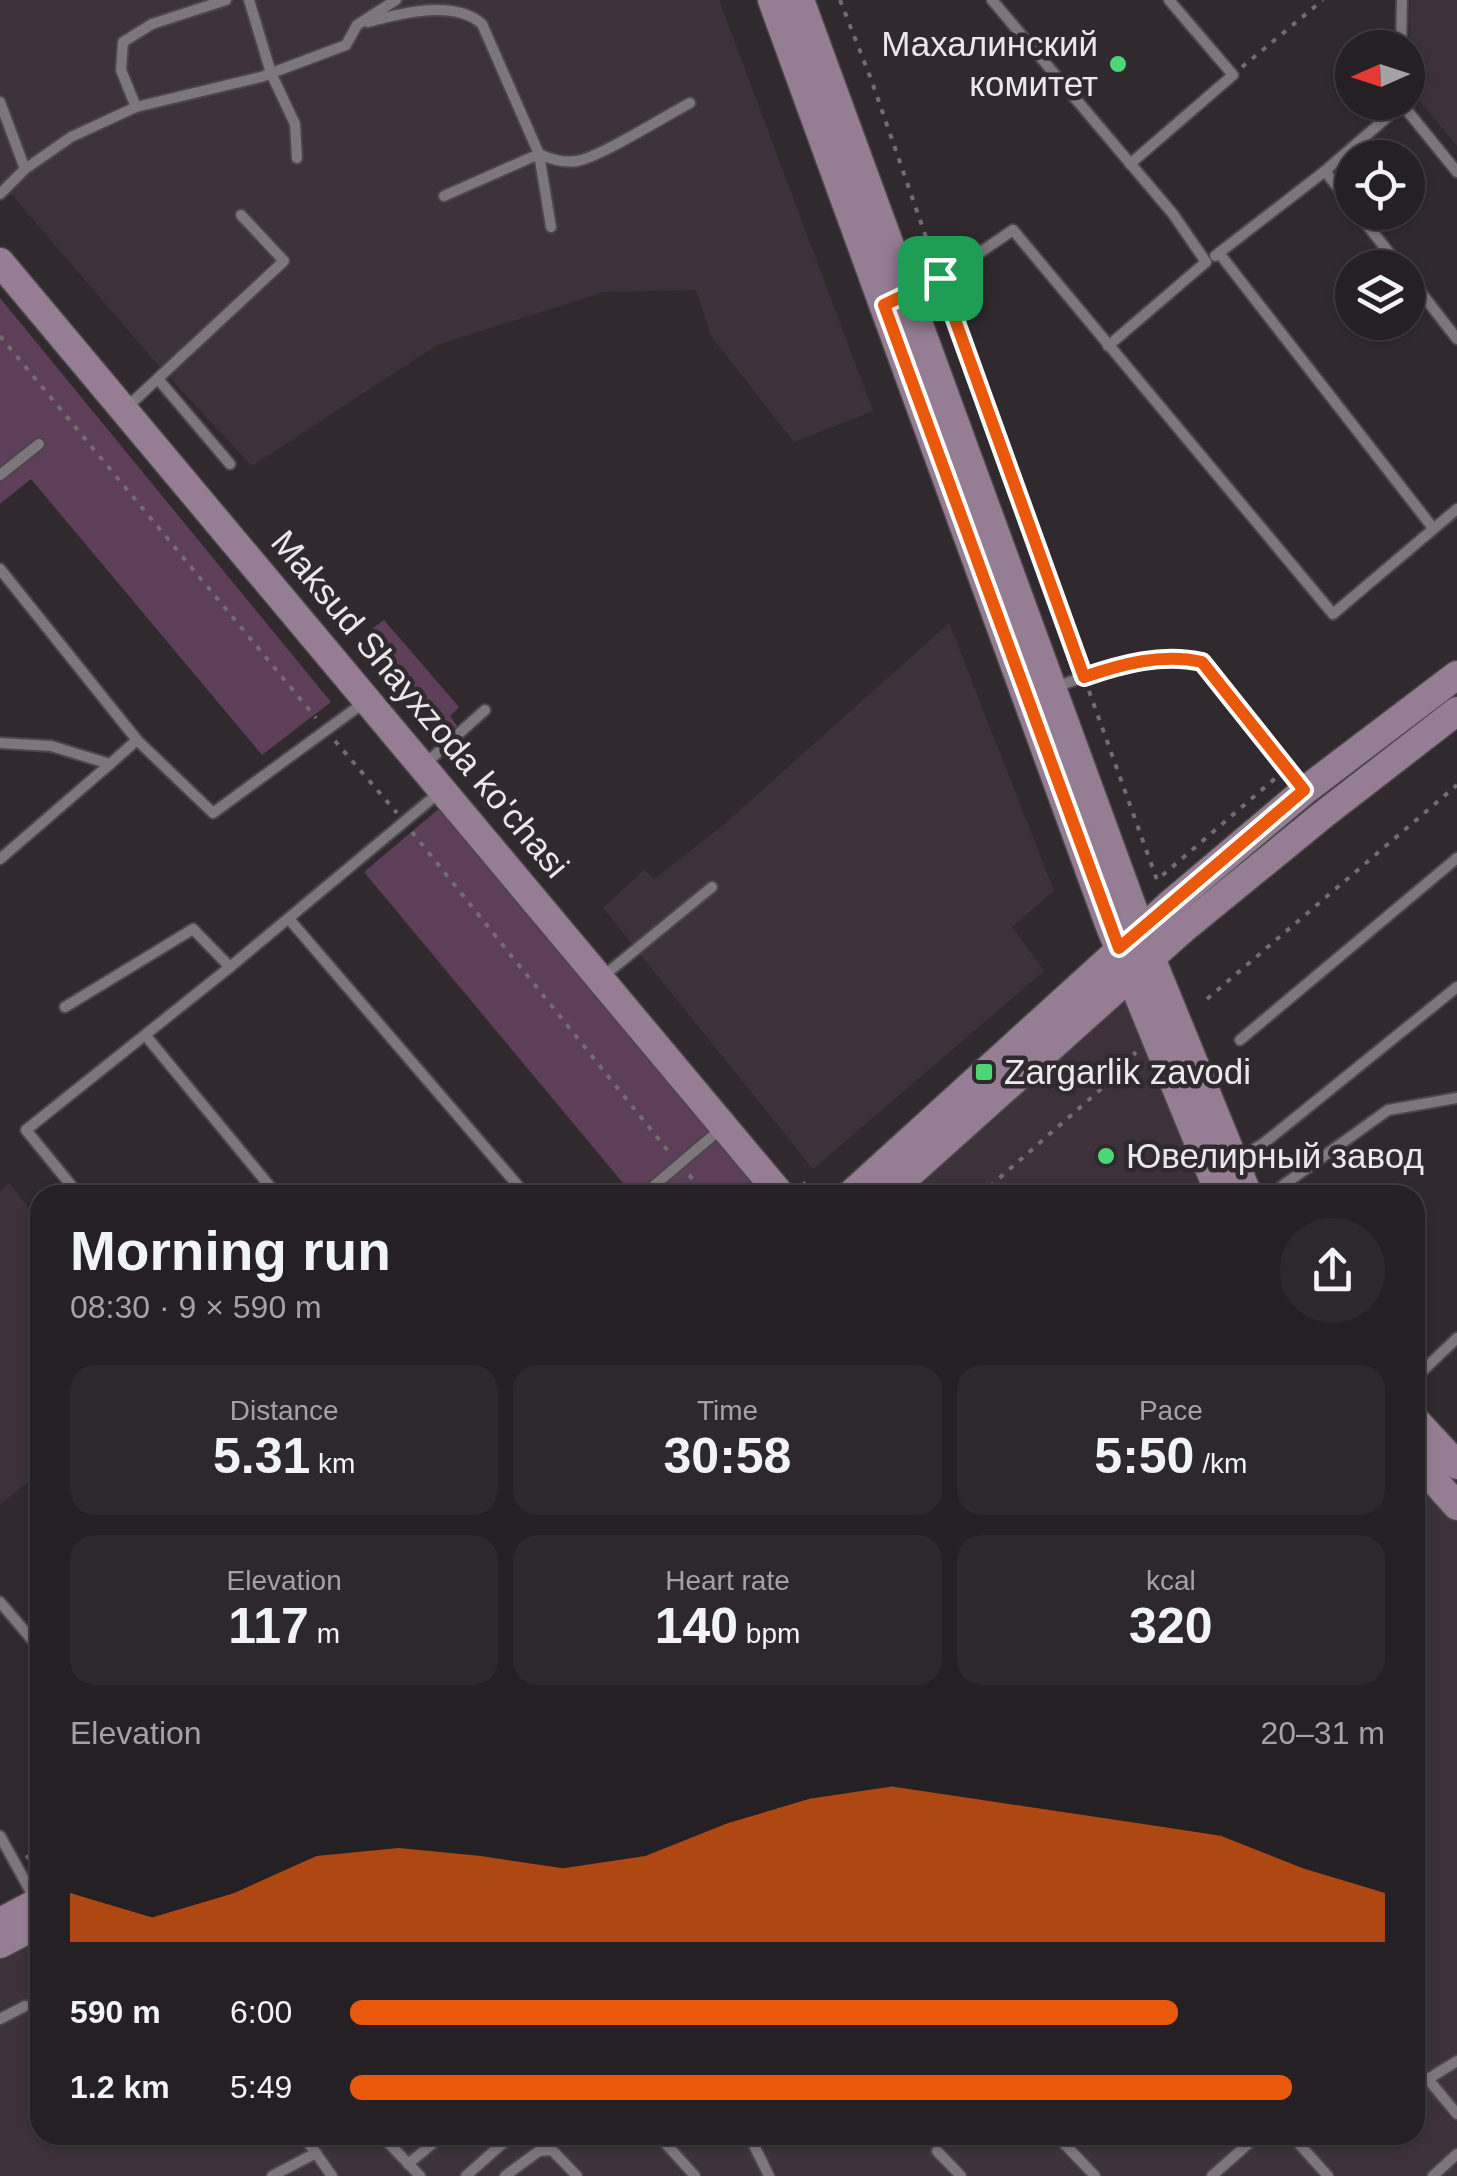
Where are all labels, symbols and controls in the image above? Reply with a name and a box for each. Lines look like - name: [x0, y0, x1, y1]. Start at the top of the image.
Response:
- place label: Махалинский комитет: [881, 24, 1098, 103]
- north arrow: [1335, 30, 1425, 120]
- map controls: [1335, 30, 1425, 340]
- marker: Махалинский комитет: [1107, 53, 1129, 75]
- button: locate: [1335, 140, 1425, 230]
- pin: [898, 236, 983, 321]
- button: layers: [1335, 250, 1425, 340]
- icon: arrive: [913, 251, 968, 306]
- street label: Maksud Shayxzoda ko'chasi: [264, 522, 577, 885]
- place label: Zargarlik zavodi: [1004, 1052, 1251, 1091]
- marker: Zargarlik zavodi: [973, 1061, 995, 1083]
- place label: Ювелирный завод: [1126, 1136, 1424, 1175]
- marker: Ювелирный завод: [1095, 1145, 1117, 1167]
- button: share: [1280, 1218, 1385, 1323]
- text: Morning run: [70, 1220, 391, 1282]
- text: 08:30 · 9 × 590 m: [70, 1289, 322, 1325]
- text: Distance: [230, 1395, 339, 1426]
- text: Time: [697, 1395, 758, 1426]
- text: Pace: [1139, 1395, 1203, 1426]
- text: 5.31: [213, 1428, 310, 1484]
- text: 30:58: [664, 1428, 791, 1484]
- text: 5:50: [1094, 1428, 1194, 1484]
- text: km: [310, 1448, 355, 1479]
- text: /km: [1194, 1448, 1247, 1479]
- text: Elevation: [227, 1565, 342, 1596]
- text: Heart rate: [665, 1565, 790, 1596]
- text: kcal: [1146, 1565, 1196, 1596]
- text: 117: [228, 1598, 309, 1654]
- text: 140: [655, 1598, 738, 1654]
- text: 320: [1129, 1598, 1213, 1654]
- text: m: [309, 1618, 340, 1649]
- text: bpm: [738, 1618, 800, 1649]
- text: Elevation: [70, 1715, 202, 1751]
- text: 20–31 m: [1260, 1715, 1385, 1751]
- text: 590 m: [70, 1994, 161, 2030]
- text: 6:00: [230, 1994, 292, 2030]
- text: 1.2 km: [70, 2069, 170, 2105]
- text: 5:49: [230, 2069, 292, 2105]

